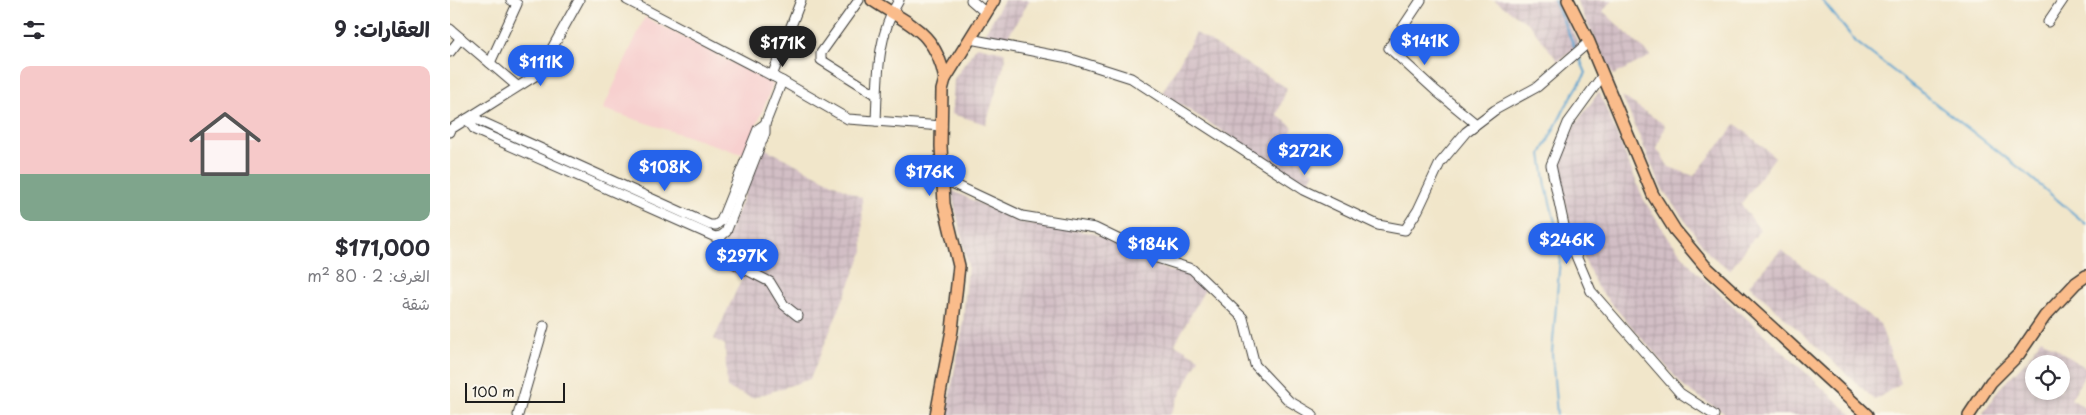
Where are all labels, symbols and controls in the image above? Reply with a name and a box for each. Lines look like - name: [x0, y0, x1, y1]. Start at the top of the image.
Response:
- text: العقارات: 9: [334, 12, 430, 44]
- icon: filters: [20, 16, 48, 44]
- pin: $141K: [1390, 23, 1460, 66]
- pin: $171K: [748, 26, 818, 68]
- text: $141K: [1401, 28, 1449, 52]
- text: $171K: [760, 30, 806, 54]
- pin: $111K: [506, 44, 576, 87]
- text: $111K: [519, 49, 563, 73]
- icon: home: [180, 99, 270, 189]
- pin: $272K: [1270, 134, 1340, 176]
- text: $272K: [1278, 138, 1332, 162]
- pin: $108K: [630, 150, 700, 192]
- text: $108K: [639, 154, 691, 178]
- pin: $176K: [895, 154, 965, 197]
- text: $176K: [906, 159, 954, 183]
- pin: $246K: [1532, 222, 1602, 265]
- pin: $184K: [1118, 226, 1188, 269]
- text: $246K: [1539, 227, 1595, 251]
- text: $171,000: [335, 231, 430, 263]
- text: $184K: [1128, 231, 1178, 255]
- pin: $297K: [707, 238, 777, 281]
- text: $297K: [716, 243, 768, 267]
- text: الغرف: 2 · 80 m²: [307, 263, 430, 287]
- text: شقة: [402, 291, 430, 315]
- map controls: [2025, 355, 2070, 400]
- button: locate: [2025, 355, 2070, 400]
- scale bar: [465, 380, 565, 403]
- text: 100 m: [472, 381, 515, 402]

